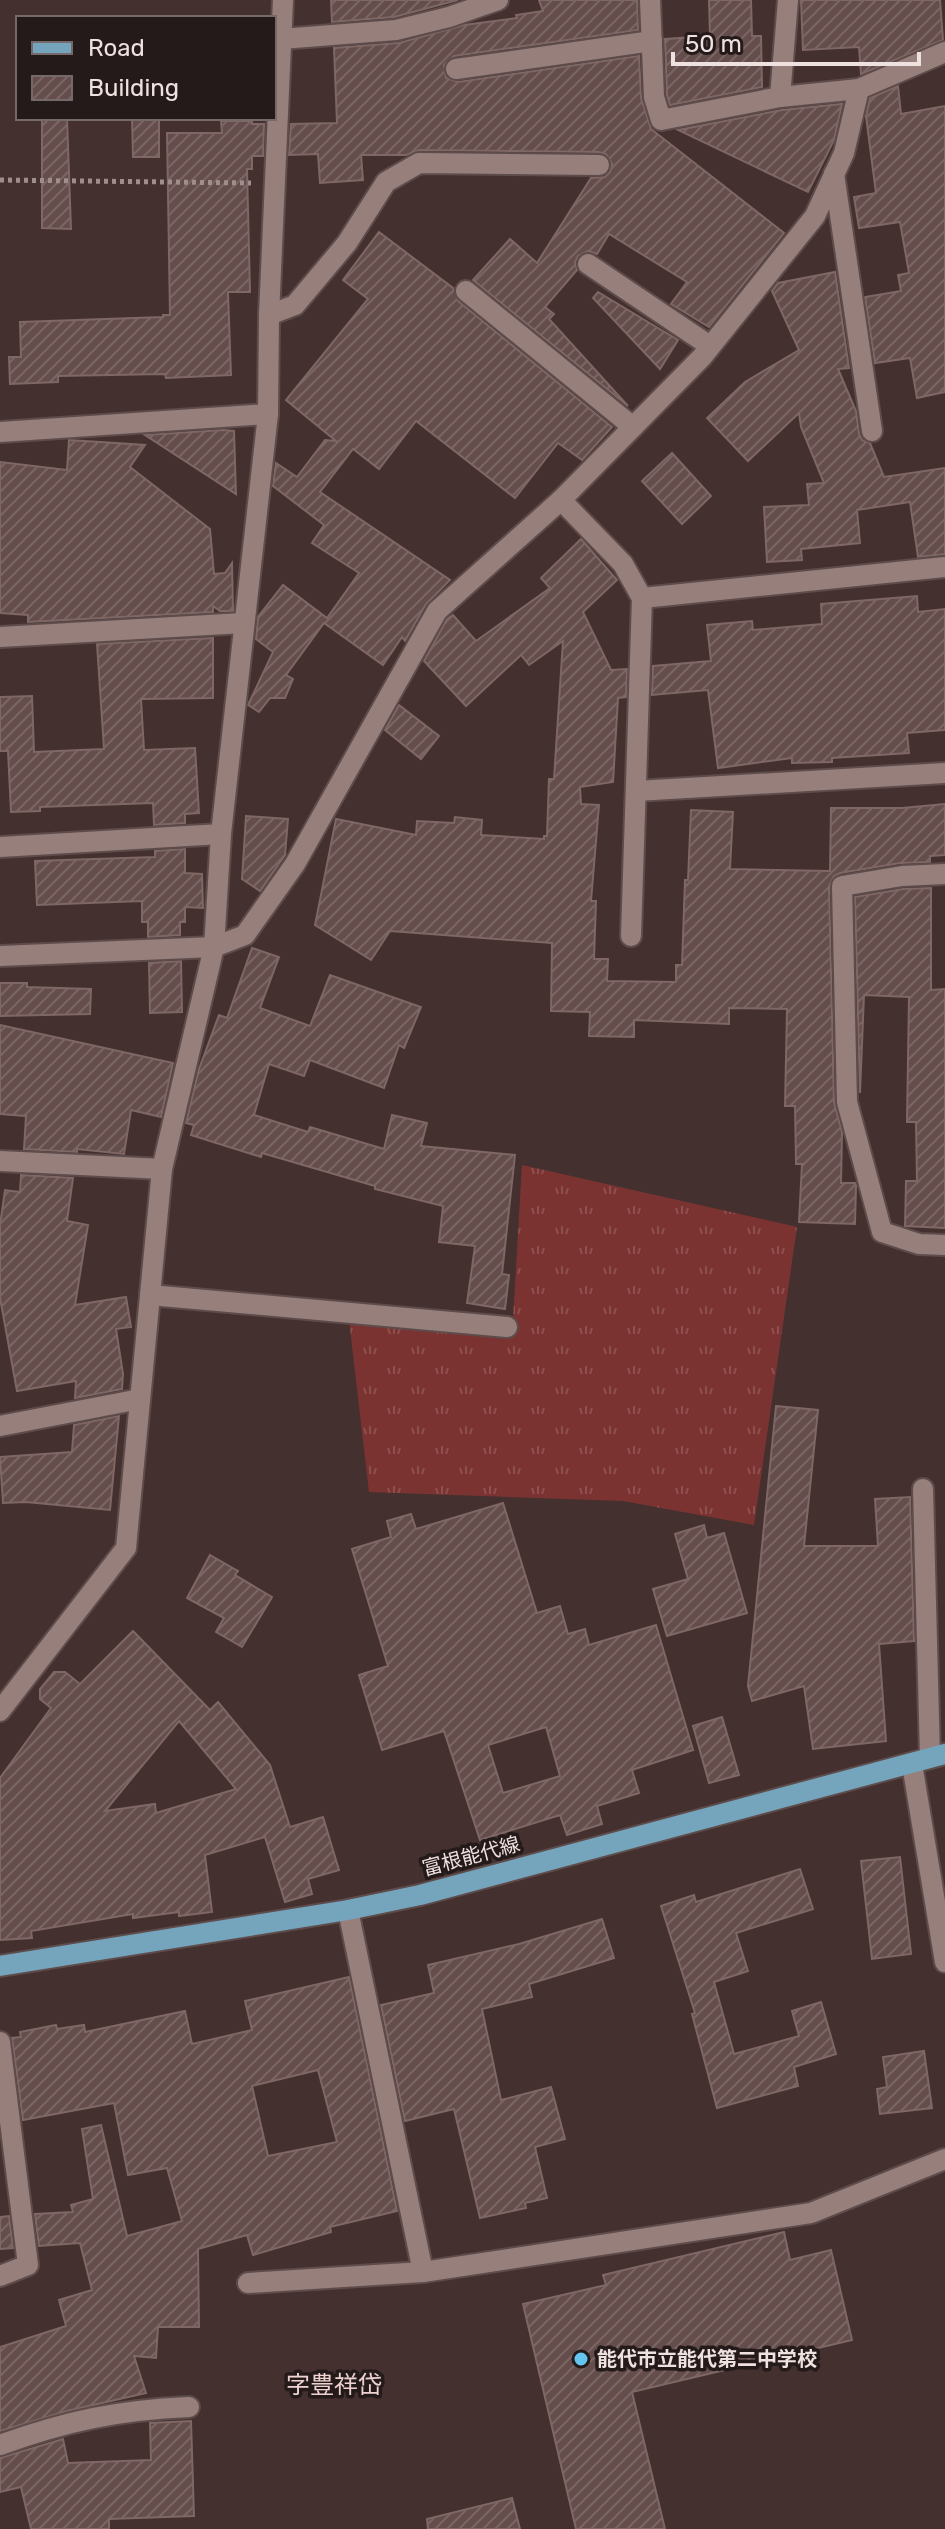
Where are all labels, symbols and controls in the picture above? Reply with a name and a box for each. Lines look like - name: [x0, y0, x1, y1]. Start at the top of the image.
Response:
- legend: [16, 16, 276, 120]
- scale bar: [673, 16, 919, 66]
- text: 50 m: [685, 30, 742, 58]
- text: Road: [88, 34, 145, 62]
- text: Building: [88, 74, 179, 102]
- street label: 富根能代線: [420, 1831, 522, 1881]
- place label: 能代市立能代第二中学校: [597, 2347, 817, 2371]
- marker: 能代市立能代第二中学校: [572, 2350, 590, 2368]
- district label: 字豊祥岱: [286, 2371, 382, 2399]

